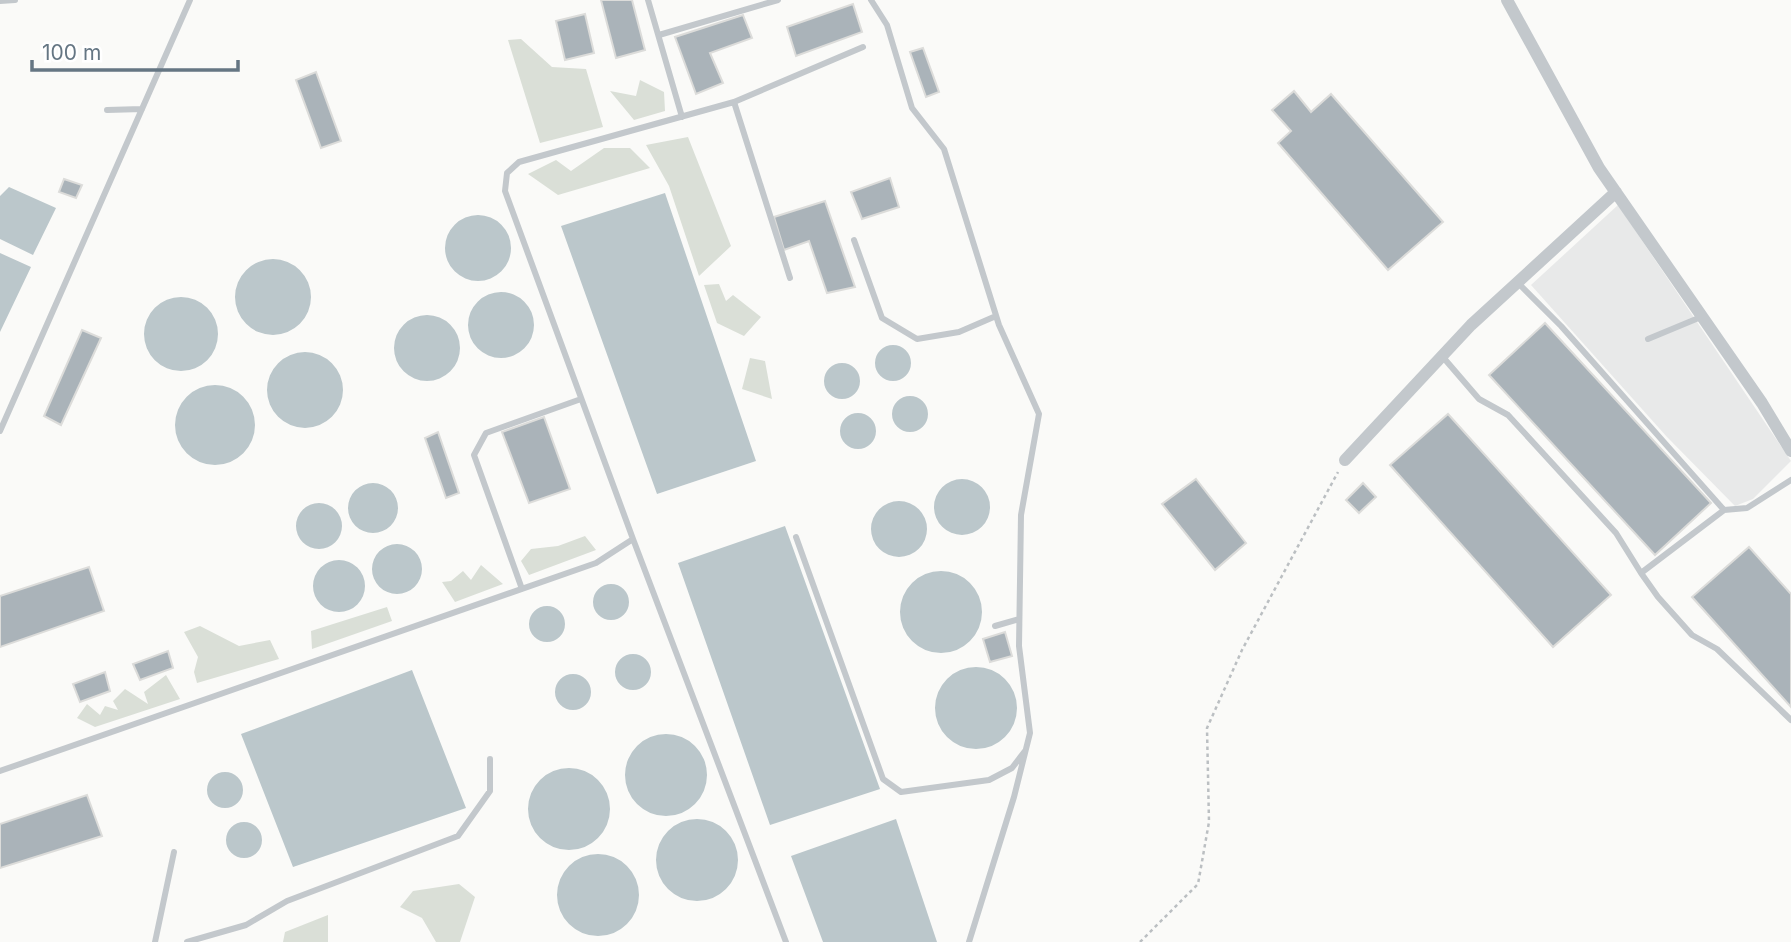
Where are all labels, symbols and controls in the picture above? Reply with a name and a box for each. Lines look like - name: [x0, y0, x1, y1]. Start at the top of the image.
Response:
- scale bar: [32, 28, 238, 72]
- text: 100 m: [42, 40, 101, 65]

